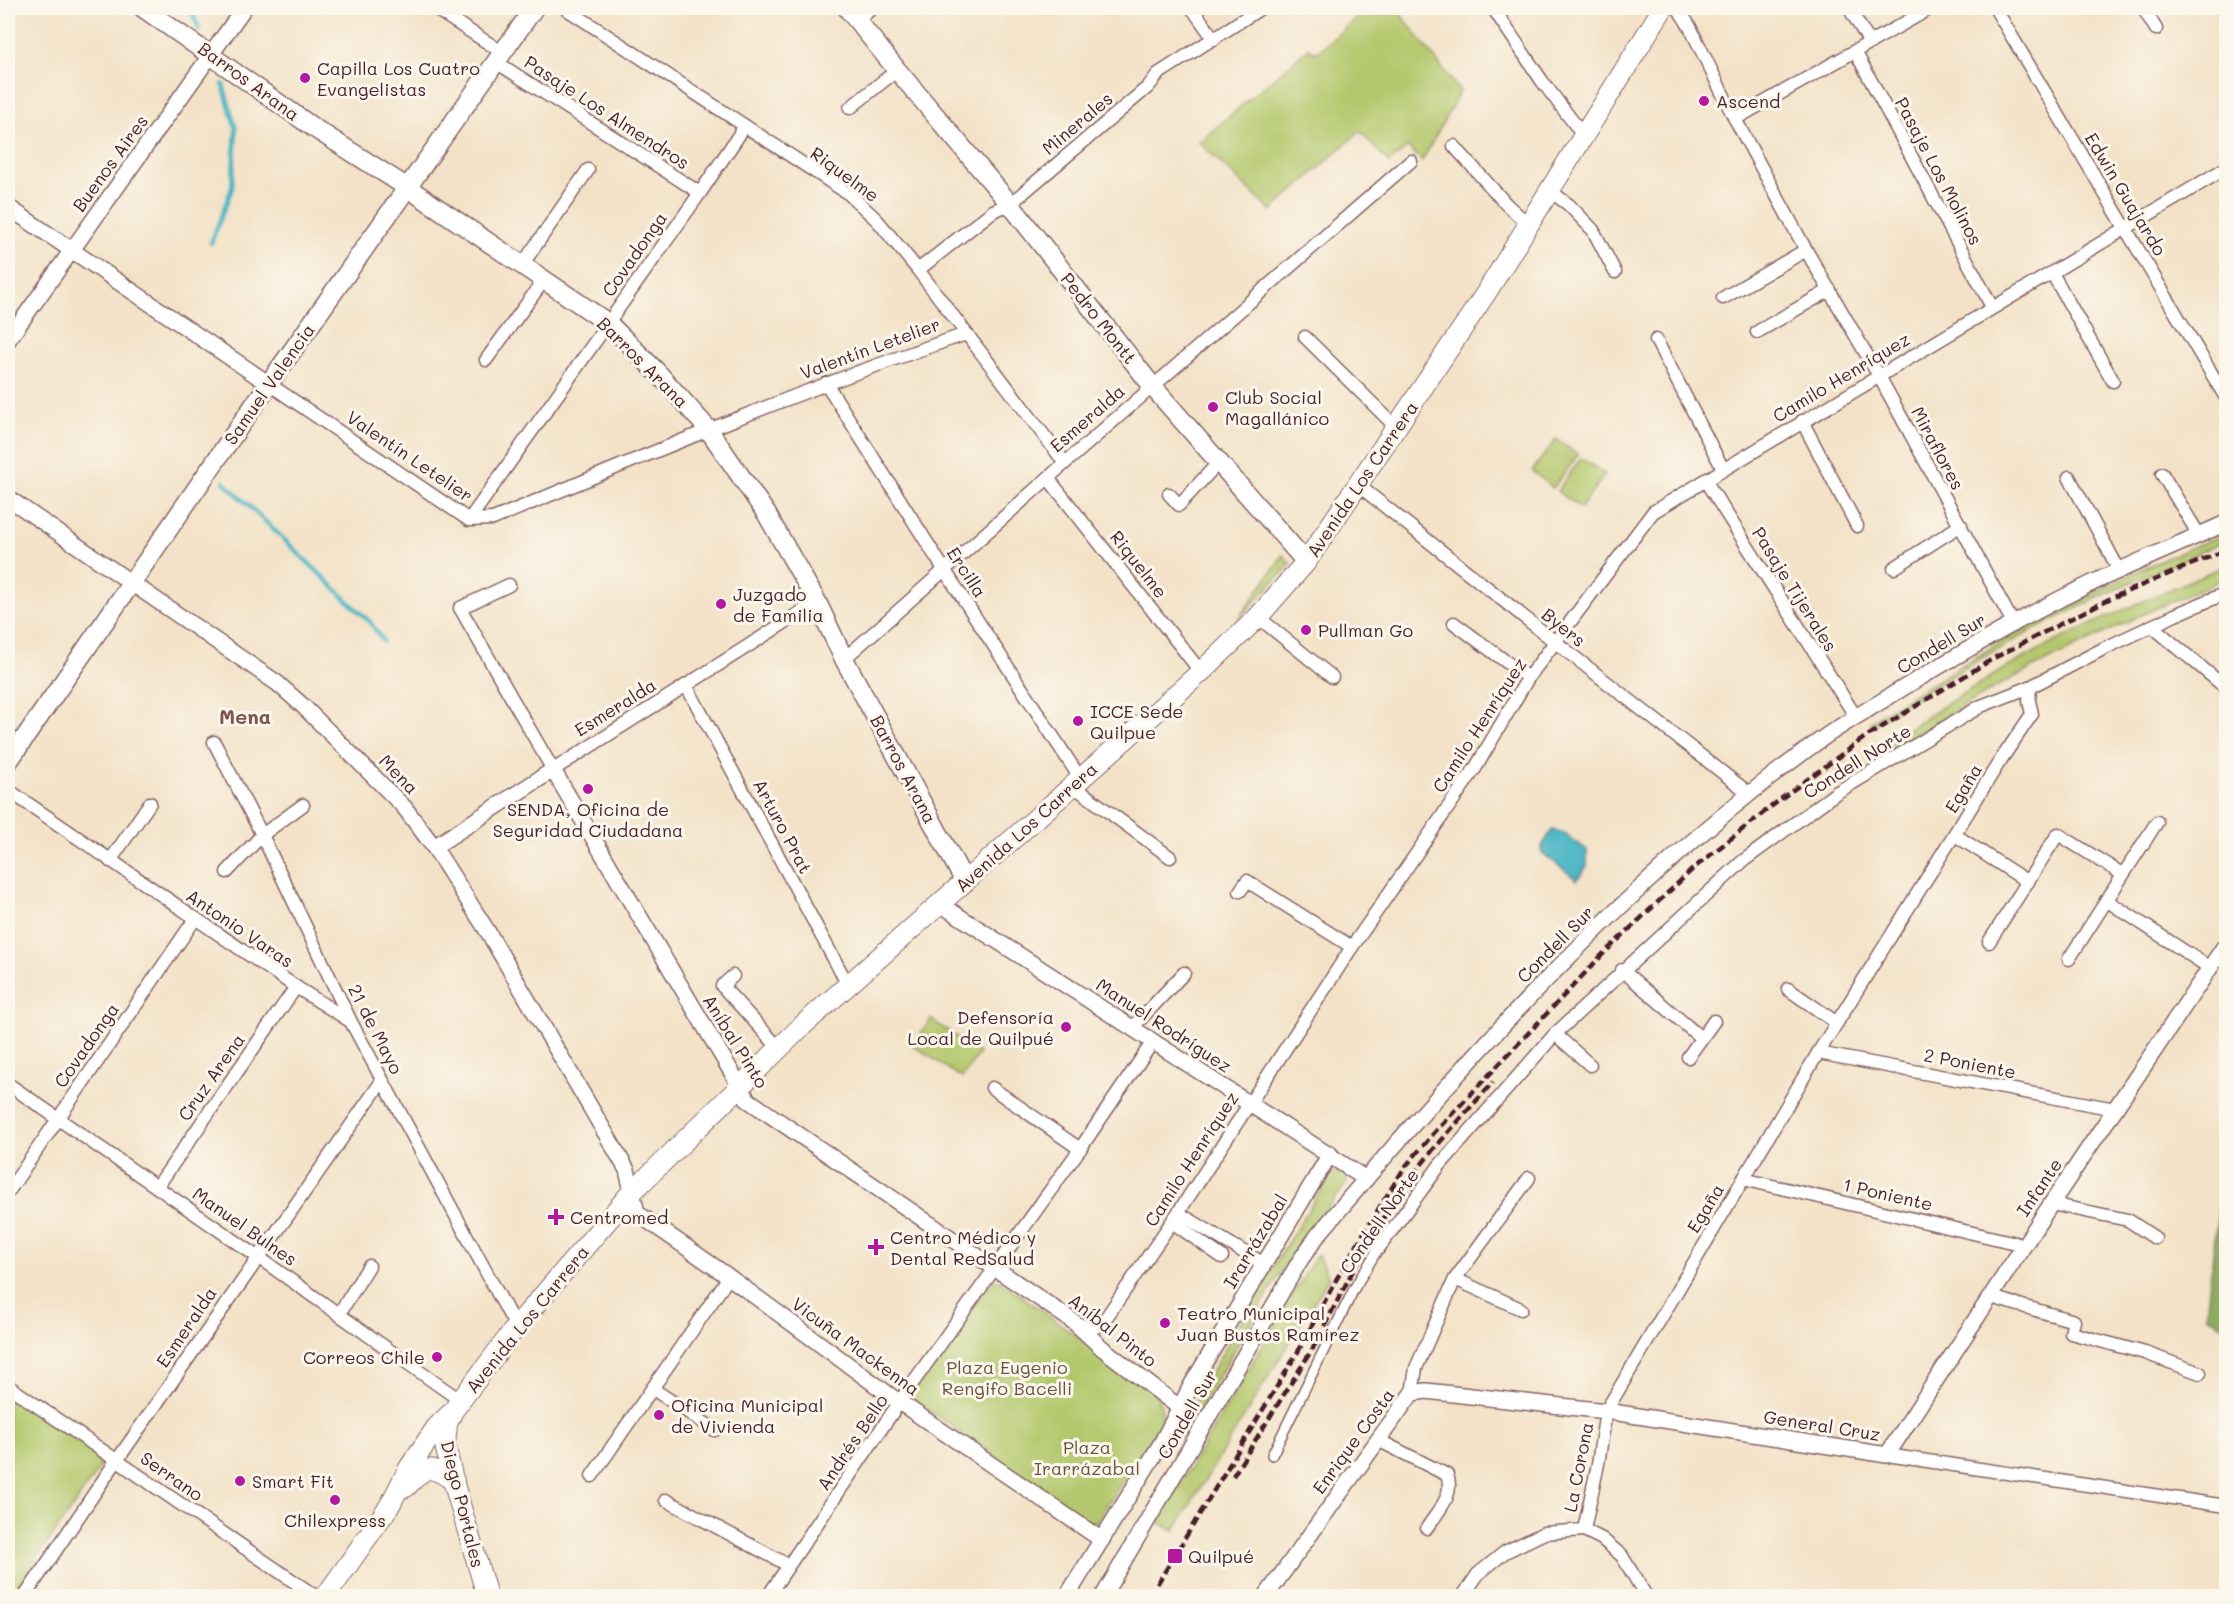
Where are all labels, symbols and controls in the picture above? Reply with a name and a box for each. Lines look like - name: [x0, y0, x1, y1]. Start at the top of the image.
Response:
- street label: Barros Arana: [194, 36, 304, 126]
- street label: Pasaje Los Almendros: [520, 50, 694, 174]
- place label: Capilla Los Cuatro Evangelistas: [317, 56, 480, 101]
- marker: Capilla Los Cuatro Evangelistas: [298, 71, 312, 85]
- street label: Minerales: [1036, 86, 1118, 160]
- place label: Ascend: [1716, 89, 1780, 113]
- street label: Pasaje Los Molinos: [1890, 93, 1988, 249]
- marker: Ascend: [1697, 94, 1711, 108]
- street label: Buenos Aires: [67, 110, 153, 216]
- street label: Edwin Guajardo: [2080, 128, 2172, 260]
- street label: Riquelme: [806, 141, 884, 207]
- street label: Covadonga: [596, 207, 672, 301]
- street label: Pedro Montt: [1056, 267, 1142, 369]
- street label: Barros Arana: [592, 311, 694, 413]
- street label: Valentín Letelier: [797, 311, 943, 385]
- street label: Samuel Valencia: [218, 319, 320, 449]
- street label: Camilo Henríquez: [1768, 327, 1914, 427]
- street label: Esmeralda: [1044, 379, 1130, 457]
- place label: Club Social Magallánico: [1225, 385, 1330, 430]
- street label: Avenida Los Carrera: [1301, 396, 1423, 562]
- marker: Club Social Magallánico: [1206, 400, 1220, 414]
- street label: Miraflores: [1906, 402, 1970, 494]
- street label: Valentín Letelier: [342, 405, 478, 507]
- street label: Pasaje Tijerales: [1747, 522, 1843, 656]
- street label: Riquelme: [1105, 525, 1173, 603]
- street label: Ercilla: [942, 542, 992, 602]
- place label: Juzgado de Familia: [733, 582, 824, 627]
- marker: Juzgado de Familia: [714, 597, 728, 611]
- street label: Byers: [1537, 602, 1591, 652]
- street label: Condell Sur: [1892, 607, 1990, 679]
- place label: Pullman Go: [1318, 618, 1414, 642]
- marker: Pullman Go: [1299, 623, 1313, 637]
- street label: Camilo Henríquez: [1426, 653, 1532, 797]
- street label: Esmeralda: [570, 672, 660, 742]
- place label: ICCE Sede Quilpue: [1090, 699, 1184, 744]
- district label: Mena: [219, 703, 271, 729]
- street label: Barros Arana: [865, 711, 943, 827]
- marker: ICCE Sede Quilpue: [1071, 714, 1085, 728]
- street label: Condell Norte: [1799, 718, 1915, 804]
- street label: Mena: [374, 749, 424, 799]
- street label: Avenida Los Carrera: [950, 757, 1102, 897]
- street label: Egaña: [1939, 759, 1987, 817]
- street label: Arturo Prat: [748, 774, 818, 878]
- marker: SENDA, Oficina de Seguridad Ciudadana: [581, 782, 595, 796]
- place label: SENDA, Oficina de Seguridad Ciudadana: [493, 797, 683, 842]
- street label: Antonio Varas: [182, 883, 298, 973]
- street label: Condell Sur: [1511, 900, 1599, 988]
- street label: Manuel Rodríguez: [1092, 972, 1236, 1078]
- street label: 21 de Mayo: [343, 980, 409, 1078]
- street label: Aníbal Pinto: [698, 990, 774, 1093]
- street label: Covadonga: [48, 998, 124, 1092]
- place label: Defensoría Local de Quilpué: [907, 1005, 1054, 1050]
- marker: Defensoría Local de Quilpué: [1059, 1020, 1073, 1034]
- street label: Cruz Arena: [172, 1029, 250, 1125]
- street label: 2 Poniente: [1922, 1042, 2018, 1084]
- street label: Camilo Henríquez: [1138, 1087, 1244, 1231]
- street label: Infante: [2011, 1153, 2067, 1221]
- street label: Condell Norte: [1334, 1164, 1424, 1278]
- street label: 1 Poniente: [1841, 1172, 1935, 1216]
- street label: Egaña: [1681, 1179, 1729, 1237]
- street label: Manuel Bulnes: [188, 1181, 302, 1271]
- street label: Irarrázabal: [1217, 1189, 1293, 1293]
- place label: Centromed: [570, 1205, 669, 1229]
- marker: Centromed: [547, 1208, 565, 1226]
- place label: Centro Médico y Dental RedSalud: [890, 1225, 1036, 1270]
- marker: Centro Médico y Dental RedSalud: [867, 1238, 885, 1256]
- street label: Avenida Los Carrera: [460, 1240, 594, 1398]
- street label: Esmeralda: [150, 1282, 222, 1372]
- street label: Aníbal Pinto: [1064, 1288, 1162, 1372]
- street label: Vicuña Mackenna: [787, 1291, 925, 1401]
- place label: Teatro Municipal Juan Bustos Ramírez: [1177, 1301, 1359, 1346]
- marker: Teatro Municipal Juan Bustos Ramírez: [1158, 1316, 1172, 1330]
- place label: Correos Chile: [303, 1345, 425, 1369]
- marker: Correos Chile: [430, 1350, 444, 1364]
- park label: Plaza Eugenio Rengifo Bacelli: [942, 1355, 1072, 1400]
- street label: Condell Sur: [1152, 1365, 1222, 1463]
- street label: Enrique Costa: [1307, 1384, 1399, 1498]
- street label: Andrés Bello: [811, 1389, 893, 1495]
- place label: Oficina Municipal de Vivienda: [671, 1393, 823, 1438]
- street label: General Cruz: [1762, 1404, 1882, 1446]
- marker: Oficina Municipal de Vivienda: [652, 1408, 666, 1422]
- street label: La Corona: [1558, 1420, 1598, 1514]
- park label: Plaza Irarrázabal: [1034, 1435, 1140, 1480]
- street label: Diego Portales: [436, 1438, 490, 1570]
- street label: Serrano: [136, 1446, 208, 1506]
- place label: Smart Fit: [252, 1469, 334, 1493]
- marker: Smart Fit: [233, 1474, 247, 1488]
- marker: Chilexpress: [328, 1493, 342, 1507]
- place label: Chilexpress: [284, 1508, 386, 1532]
- place label: Quilpué: [1188, 1544, 1254, 1568]
- marker: Quilpué: [1166, 1547, 1184, 1565]

